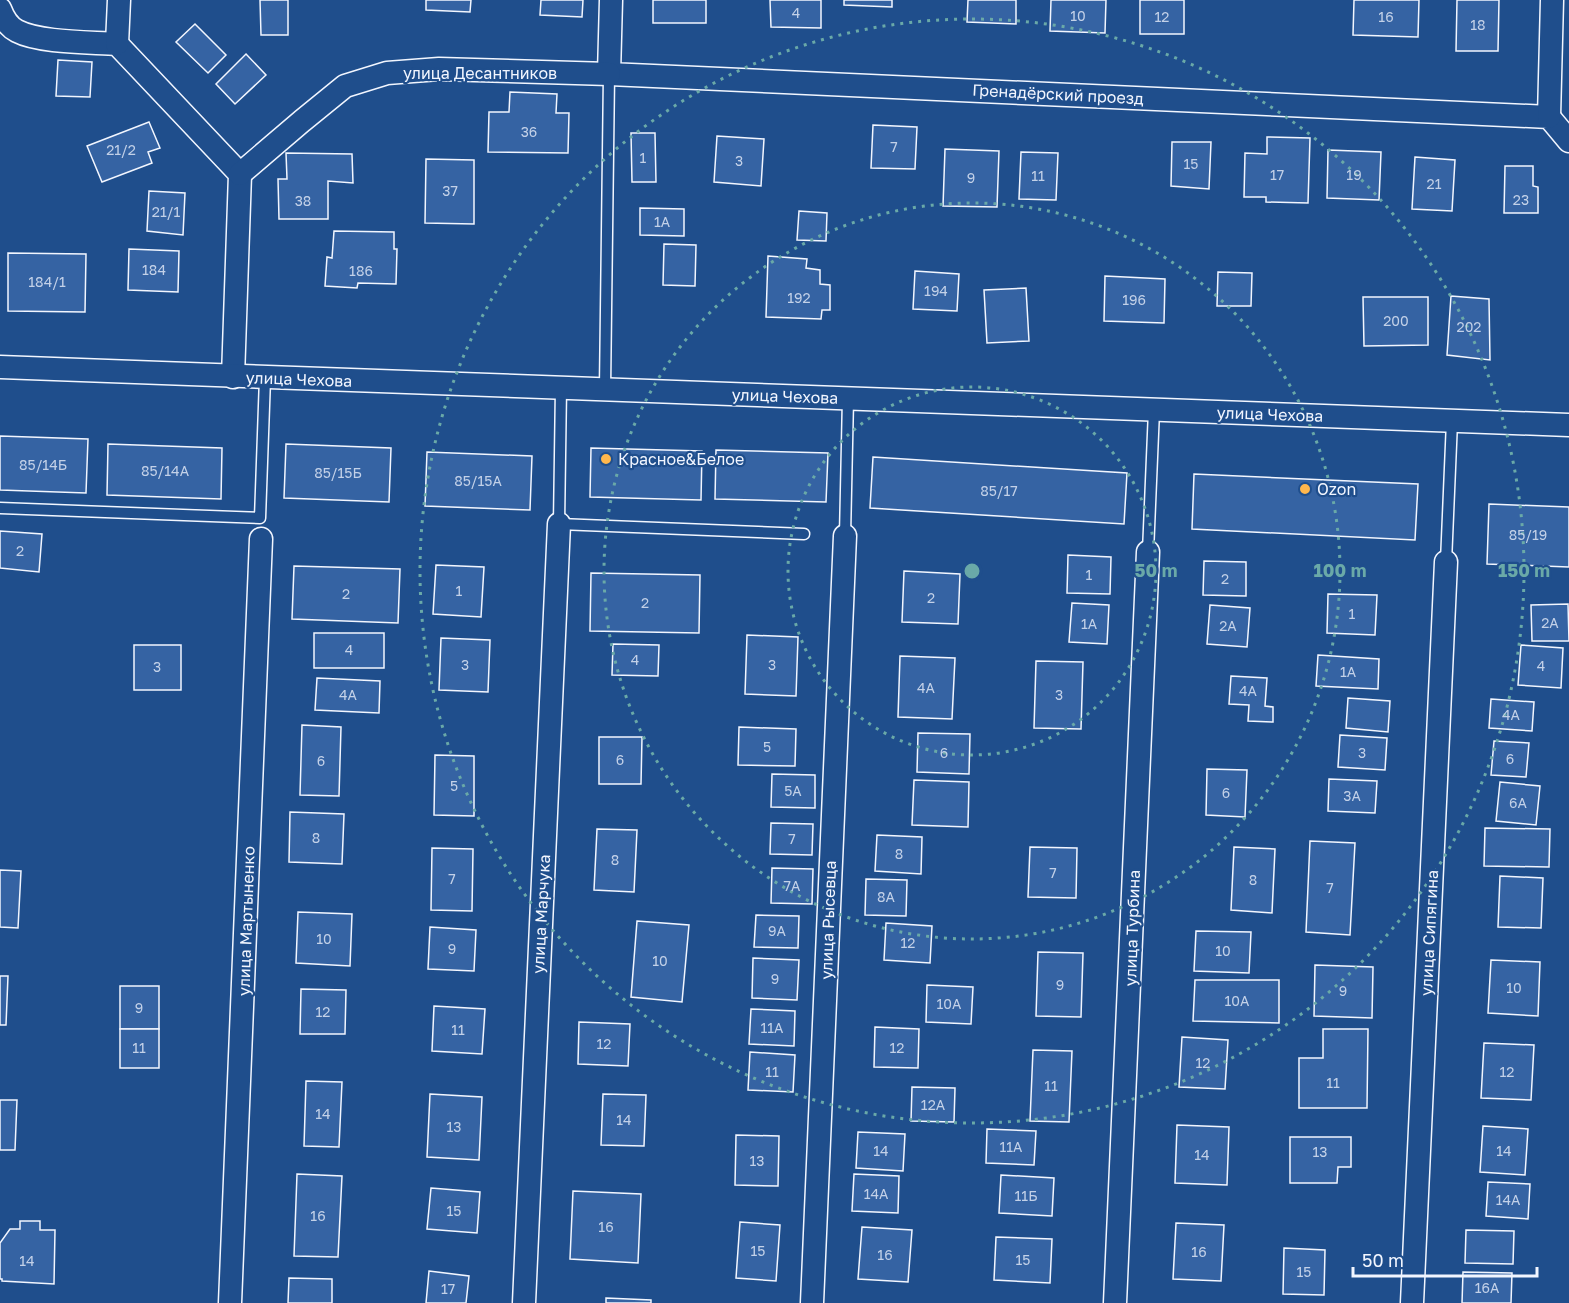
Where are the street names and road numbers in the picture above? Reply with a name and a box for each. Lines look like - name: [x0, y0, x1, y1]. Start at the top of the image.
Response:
- street label: улица Десантников: [403, 63, 557, 83]
- street label: Гренадёрский проезд: [972, 80, 1145, 108]
- street label: улица Чехова: [245, 367, 353, 391]
- street label: улица Чехова: [731, 384, 839, 408]
- street label: улица Чехова: [1216, 402, 1324, 426]
- street label: улица Мартыненко: [233, 846, 259, 996]
- street label: улица Марчука: [528, 854, 554, 974]
- street label: улица Рысевца: [816, 860, 840, 980]
- street label: улица Турбина: [1120, 869, 1144, 987]
- street label: улица Сипягина: [1416, 869, 1442, 997]

